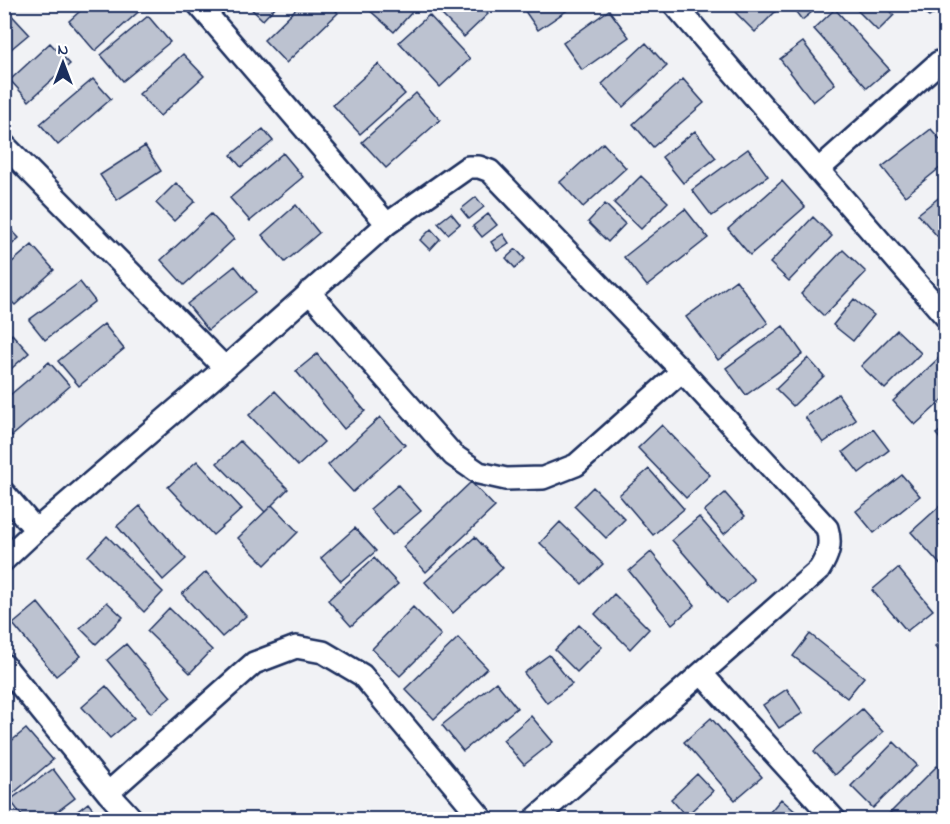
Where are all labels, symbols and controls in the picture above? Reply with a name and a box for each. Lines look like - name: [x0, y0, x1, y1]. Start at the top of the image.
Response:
- north arrow: [33, 33, 93, 93]
- text: N: [58, 38, 69, 62]

